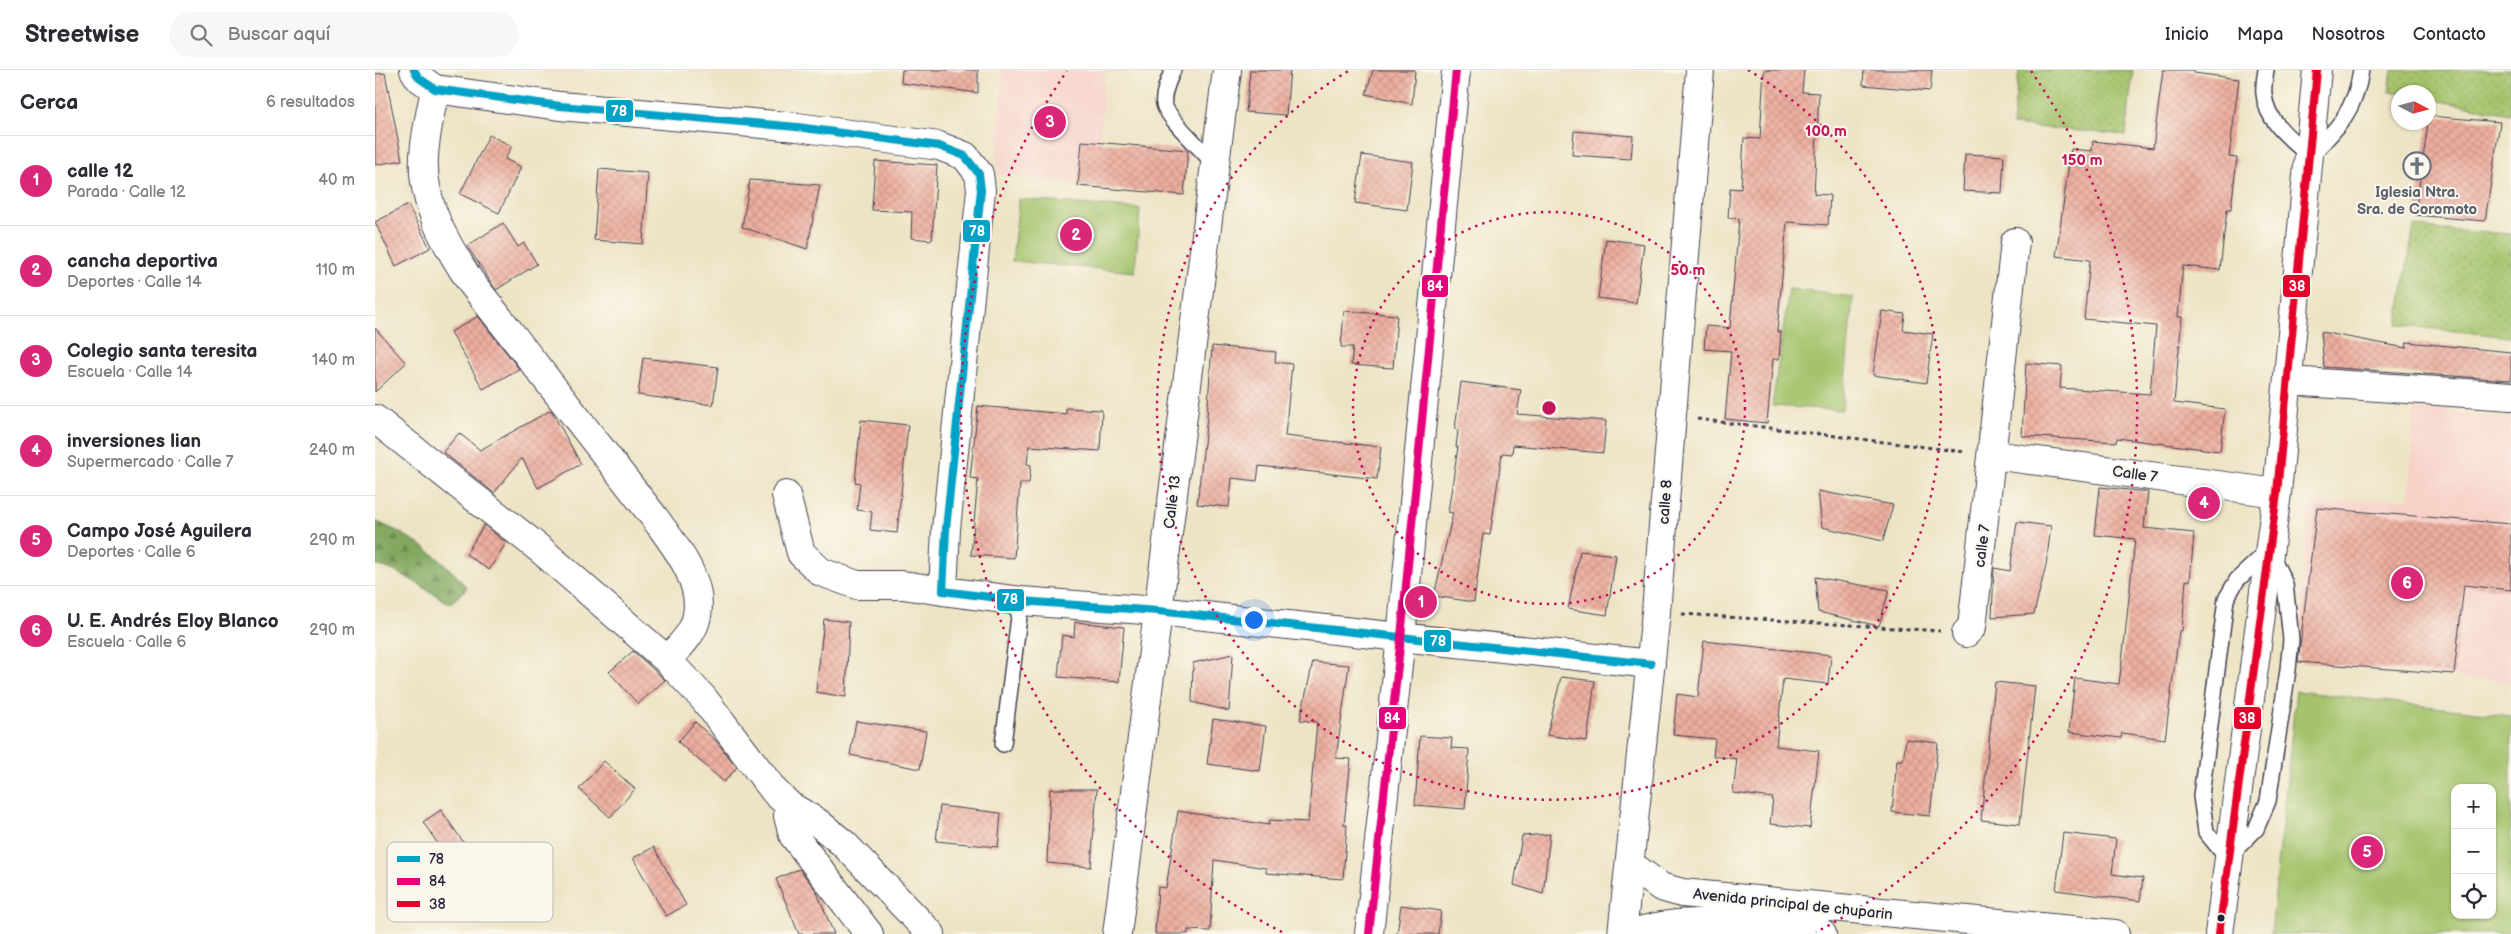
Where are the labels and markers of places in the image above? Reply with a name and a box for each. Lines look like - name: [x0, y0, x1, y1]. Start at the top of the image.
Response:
- pin: 3: [1034, 103, 1066, 141]
- church icon: Iglesia Ntra. Sra. de Coromoto: [2402, 151, 2432, 181]
- place label: Iglesia Ntra. Sra. de Coromoto: [2357, 183, 2478, 219]
- pin: 2: [1060, 216, 1092, 254]
- centre of rings: [1540, 399, 1558, 417]
- pin: 4: [2188, 484, 2220, 522]
- pin: 6: [2391, 564, 2423, 602]
- pin: 1: [1405, 583, 1437, 621]
- pin: 5: [2351, 833, 2383, 871]
- unlabelled marker: [2216, 913, 2226, 923]

